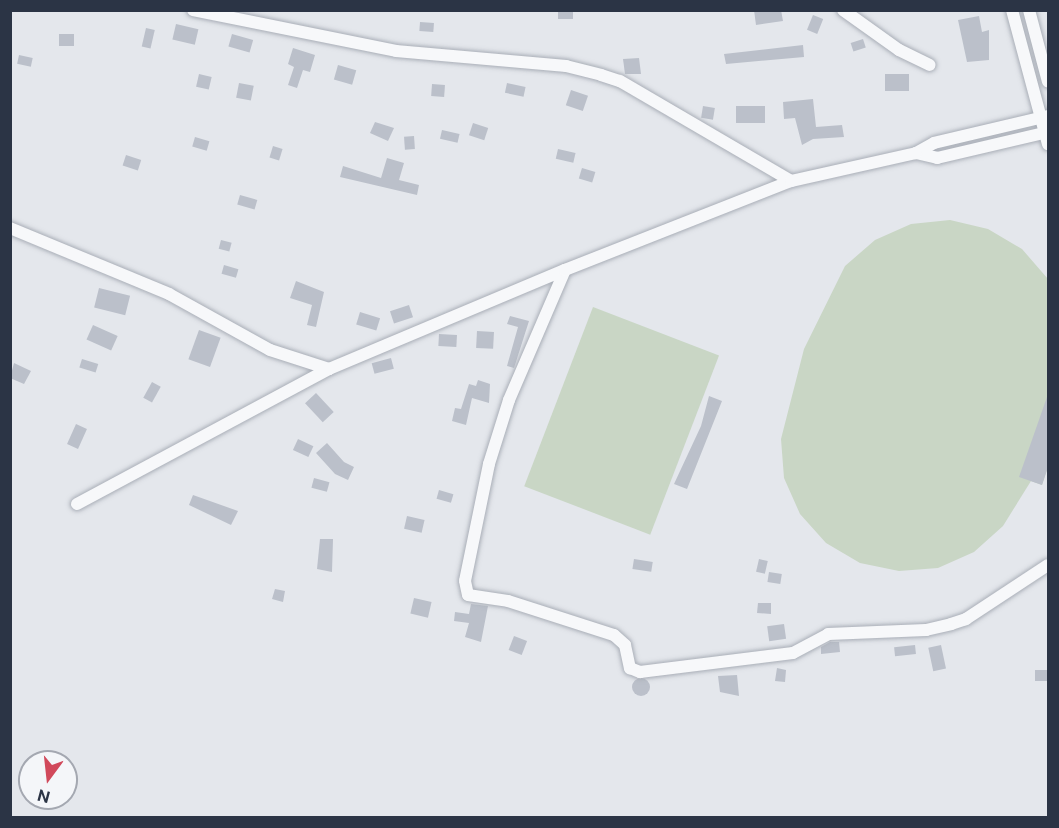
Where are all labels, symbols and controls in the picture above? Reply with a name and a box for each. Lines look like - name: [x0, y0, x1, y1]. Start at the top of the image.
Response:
- north arrow: [18, 750, 78, 810]
- text: N: [35, 785, 52, 807]

